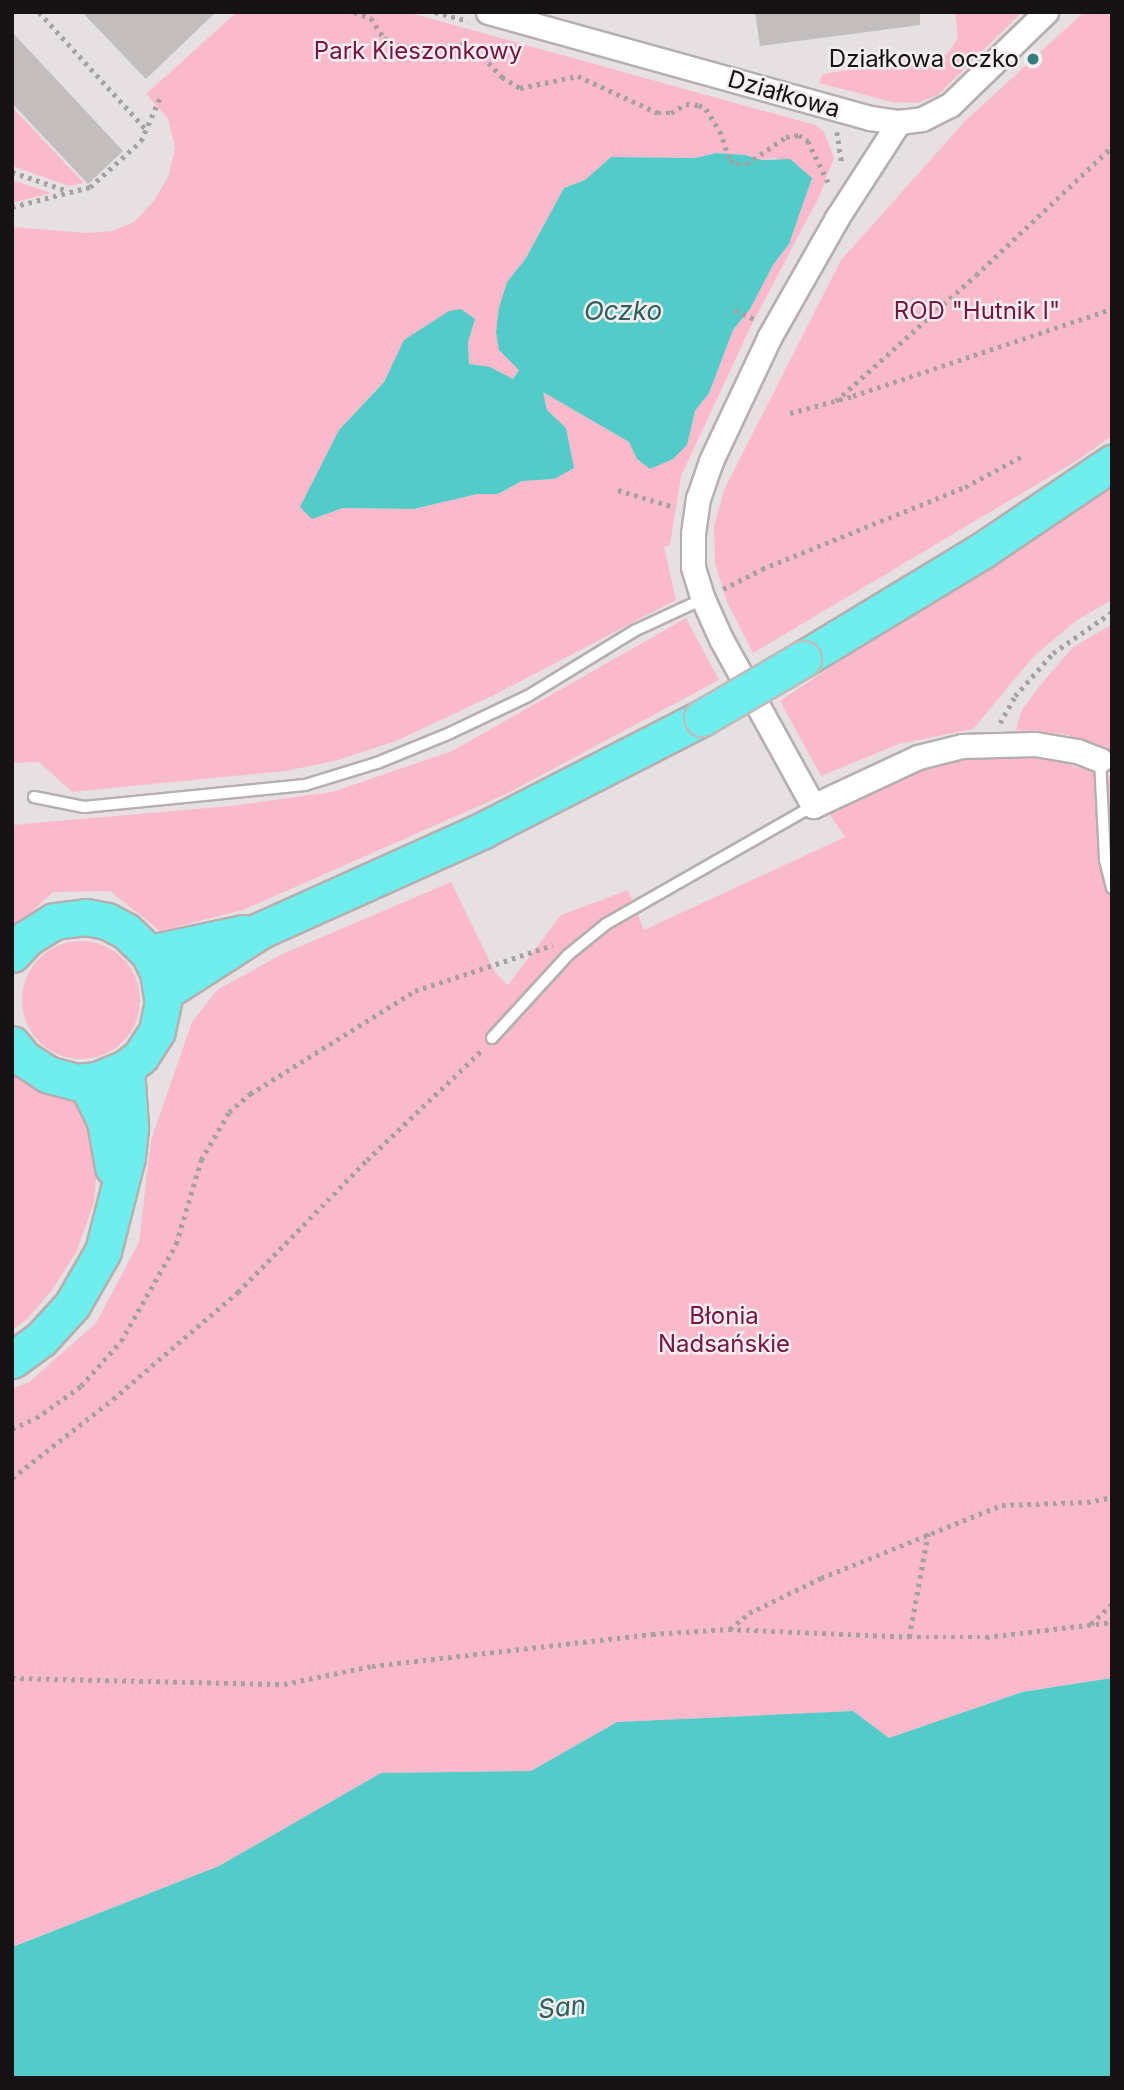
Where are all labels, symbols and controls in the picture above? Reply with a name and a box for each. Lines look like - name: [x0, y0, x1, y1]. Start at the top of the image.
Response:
- park label: Park Kieszonkowy: [314, 37, 522, 65]
- place label: Działkowa oczko: [829, 45, 1019, 73]
- marker: Działkowa oczko: [1025, 51, 1041, 67]
- street label: Działkowa: [725, 64, 843, 124]
- water label: Oczko: [584, 295, 662, 327]
- park label: ROD "Hutnik I": [894, 297, 1060, 325]
- park label: Błonia Nadsańskie: [658, 1302, 790, 1358]
- water label: San: [537, 1989, 587, 2025]

